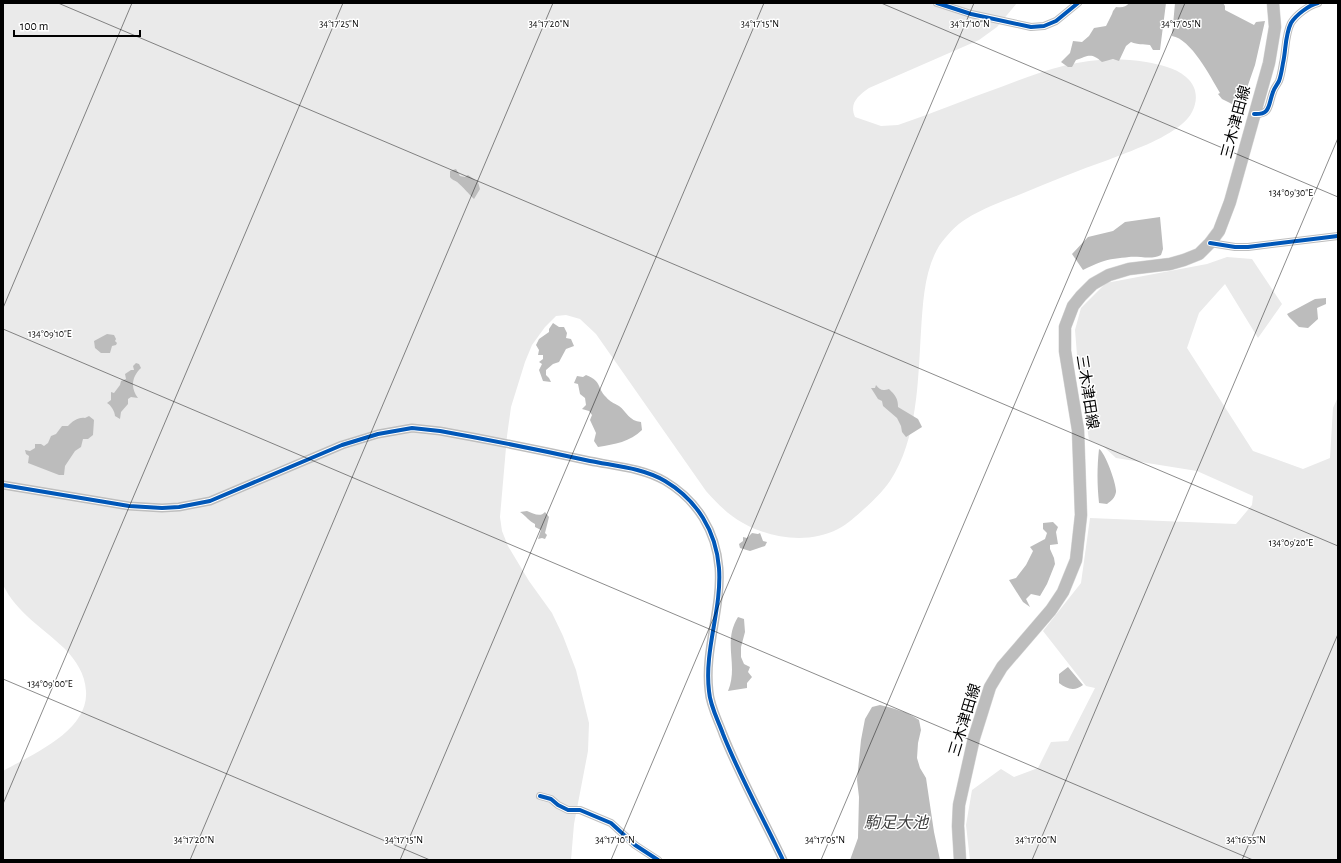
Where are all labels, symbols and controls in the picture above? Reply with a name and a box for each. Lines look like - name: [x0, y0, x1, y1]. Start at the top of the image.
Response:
- scale bar: [14, 12, 140, 38]
- text: 34°17'25"N: [319, 19, 359, 29]
- text: 34°17'20"N: [529, 19, 569, 29]
- text: 34°17'15"N: [741, 19, 779, 29]
- text: 34°17'10"N: [950, 19, 990, 29]
- text: 34°17'05"N: [1161, 19, 1201, 29]
- text: 100 m: [20, 20, 48, 32]
- street label: 三木津田線: [1218, 84, 1253, 160]
- text: 134°09'30"E: [1269, 188, 1313, 198]
- text: 134°09'10"E: [28, 329, 72, 339]
- street label: 三木津田線: [1074, 354, 1101, 430]
- text: 134°09'20"E: [1269, 538, 1313, 548]
- text: 134°09'00"E: [27, 679, 73, 689]
- street label: 三木津田線: [946, 682, 983, 758]
- water label: 駒足大池: [864, 814, 930, 831]
- text: 34°17'20"N: [174, 835, 214, 845]
- text: 34°17'15"N: [385, 835, 423, 845]
- text: 34°17'10"N: [595, 835, 635, 845]
- text: 34°17'05"N: [805, 835, 845, 845]
- text: 34°17'00"N: [1015, 835, 1057, 845]
- text: 34°16'55"N: [1226, 835, 1266, 845]

